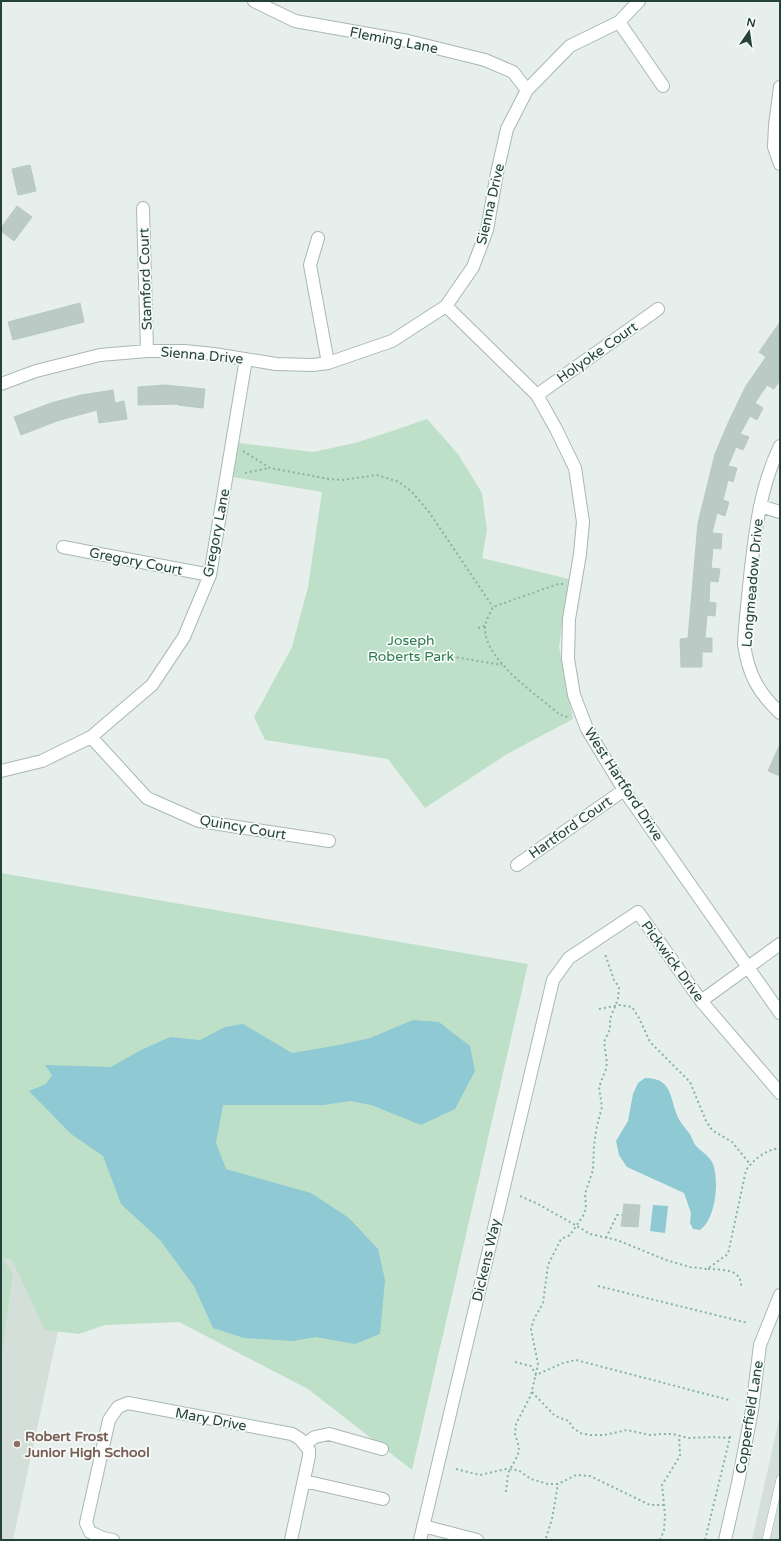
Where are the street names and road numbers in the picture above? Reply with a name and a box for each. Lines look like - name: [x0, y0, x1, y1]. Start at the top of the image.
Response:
- street label: Fleming Lane: [348, 24, 440, 57]
- street label: Sienna Drive: [473, 162, 508, 246]
- street label: Stamford Court: [135, 227, 156, 331]
- street label: Holyoke Court: [554, 318, 641, 387]
- street label: Sienna Drive: [160, 343, 244, 368]
- street label: Gregory Lane: [200, 487, 233, 579]
- street label: Longmeadow Drive: [738, 518, 767, 648]
- street label: Gregory Court: [88, 544, 185, 579]
- street label: West Hartford Drive: [581, 724, 667, 844]
- street label: Hartford Court: [525, 792, 616, 862]
- street label: Quincy Court: [198, 812, 288, 844]
- street label: Pickwick Drive: [638, 918, 708, 1005]
- street label: Dickens Way: [469, 1217, 504, 1303]
- street label: Copperfield Lane: [732, 1359, 767, 1475]
- street label: Mary Drive: [174, 1404, 248, 1435]

